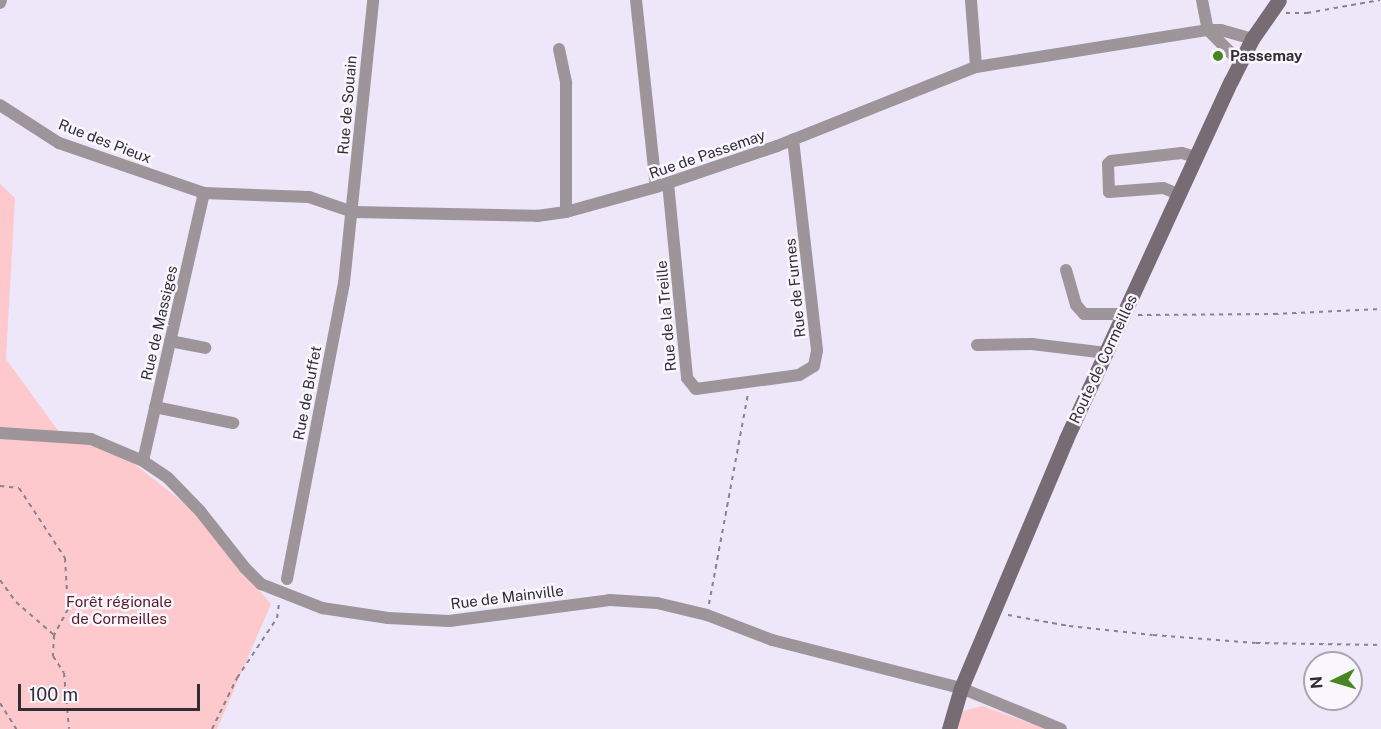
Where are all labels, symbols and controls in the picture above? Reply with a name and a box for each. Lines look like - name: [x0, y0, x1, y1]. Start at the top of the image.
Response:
- place label: Passemay: [1230, 47, 1302, 65]
- marker: Passemay: [1211, 49, 1225, 63]
- street label: Rue de Souain: [334, 54, 360, 156]
- street label: Rue des Pieux: [56, 115, 154, 167]
- street label: Rue de Passemay: [646, 126, 768, 182]
- street label: Rue de Furnes: [781, 237, 809, 339]
- street label: Rue de la Treille: [652, 260, 680, 372]
- street label: Rue de Massiges: [137, 264, 181, 382]
- street label: Route de Cormeilles: [1065, 292, 1141, 426]
- street label: Rue de Buffet: [289, 344, 325, 442]
- street label: Rue de Mainville: [449, 581, 565, 613]
- park label: Forêt régionale de Cormeilles: [66, 592, 172, 627]
- north arrow: [1303, 651, 1363, 711]
- scale bar: [21, 672, 202, 710]
- text: N: [1307, 675, 1327, 690]
- text: 100 m: [29, 684, 78, 705]

